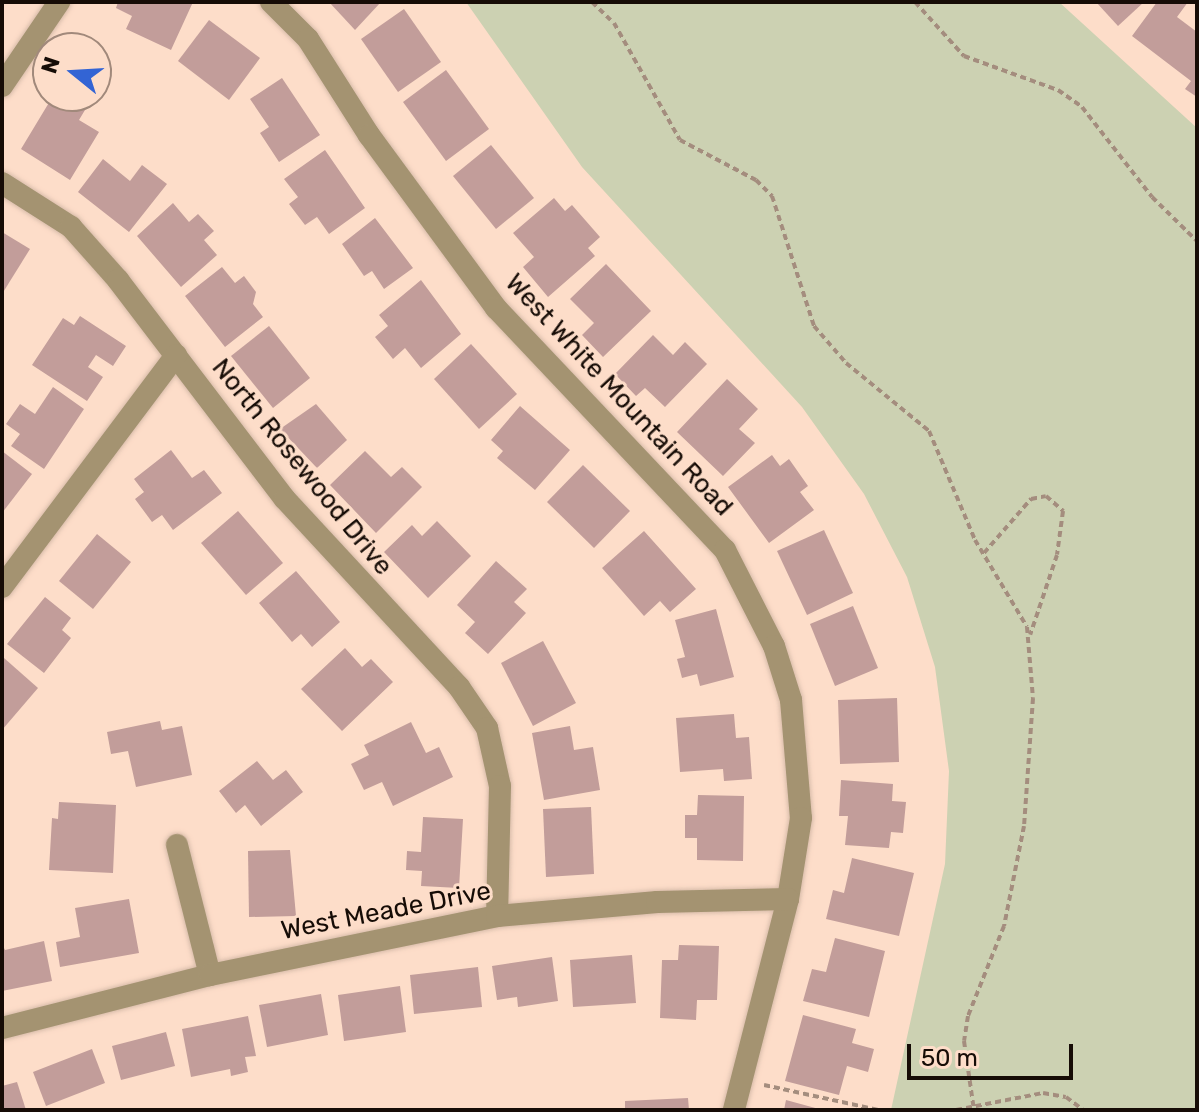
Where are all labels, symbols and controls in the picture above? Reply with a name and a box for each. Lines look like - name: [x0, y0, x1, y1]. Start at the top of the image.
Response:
- north arrow: [32, 32, 112, 112]
- text: N: [35, 53, 66, 77]
- street label: West White Mountain Road: [498, 267, 740, 523]
- street label: North Rosewood Drive: [205, 353, 399, 581]
- street label: West Meade Drive: [278, 875, 494, 947]
- scale bar: [911, 1028, 1077, 1078]
- text: 50 m: [921, 1044, 978, 1072]

